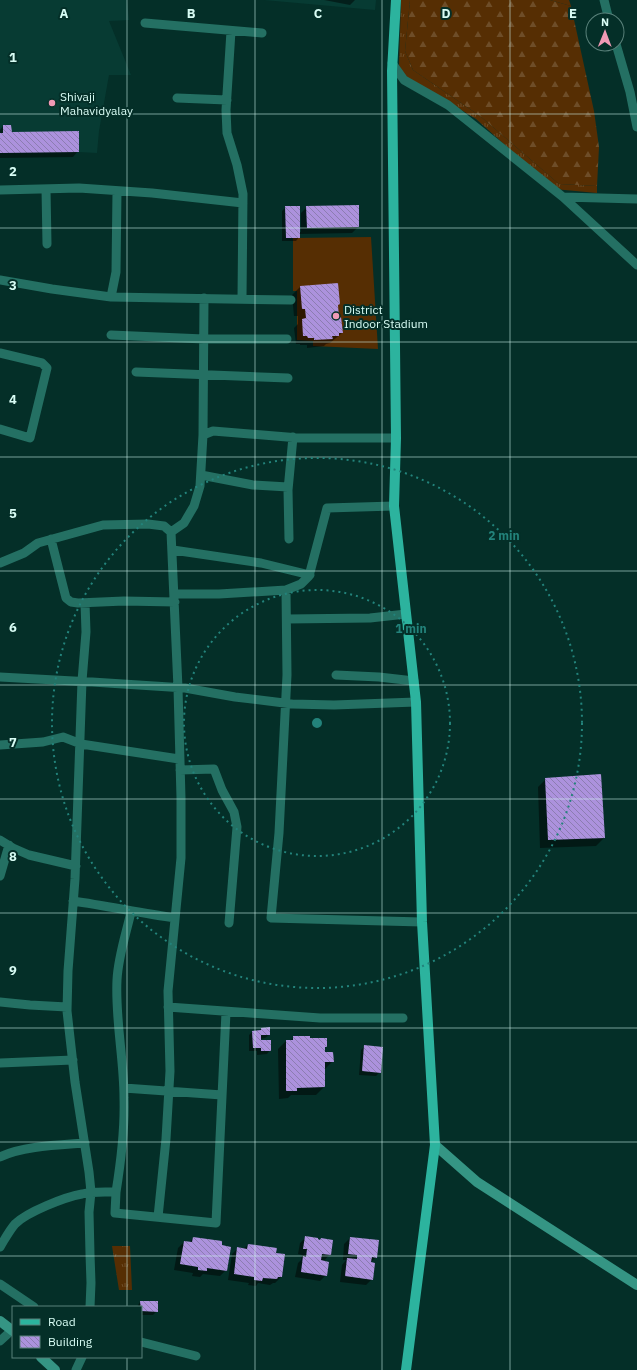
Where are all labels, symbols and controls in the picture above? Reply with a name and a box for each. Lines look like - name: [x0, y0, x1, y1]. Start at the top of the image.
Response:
- text: A: [60, 5, 69, 22]
- text: B: [187, 5, 196, 22]
- text: C: [314, 5, 323, 22]
- text: D: [441, 5, 451, 22]
- text: E: [569, 5, 577, 22]
- north arrow: [585, 12, 625, 52]
- text: N: [601, 15, 609, 29]
- text: 1: [9, 49, 17, 66]
- place label: Shivaji Mahavidyalay: [60, 89, 133, 118]
- marker: Shivaji Mahavidyalay: [47, 98, 57, 108]
- text: 2: [9, 163, 17, 180]
- text: 3: [9, 277, 17, 294]
- place label: District Indoor Stadium: [344, 302, 428, 331]
- marker: District Indoor Stadium: [331, 311, 341, 321]
- text: 4: [9, 391, 17, 408]
- text: 5: [9, 505, 17, 522]
- text: 2 min: [488, 528, 520, 543]
- text: 6: [9, 619, 17, 636]
- text: 1 min: [395, 621, 427, 636]
- centre of rings: [310, 716, 324, 730]
- text: 7: [9, 734, 17, 751]
- text: 8: [9, 848, 17, 865]
- text: 9: [9, 962, 17, 979]
- legend: [12, 1306, 142, 1358]
- text: Road: [48, 1314, 76, 1329]
- text: Building: [48, 1334, 93, 1349]

